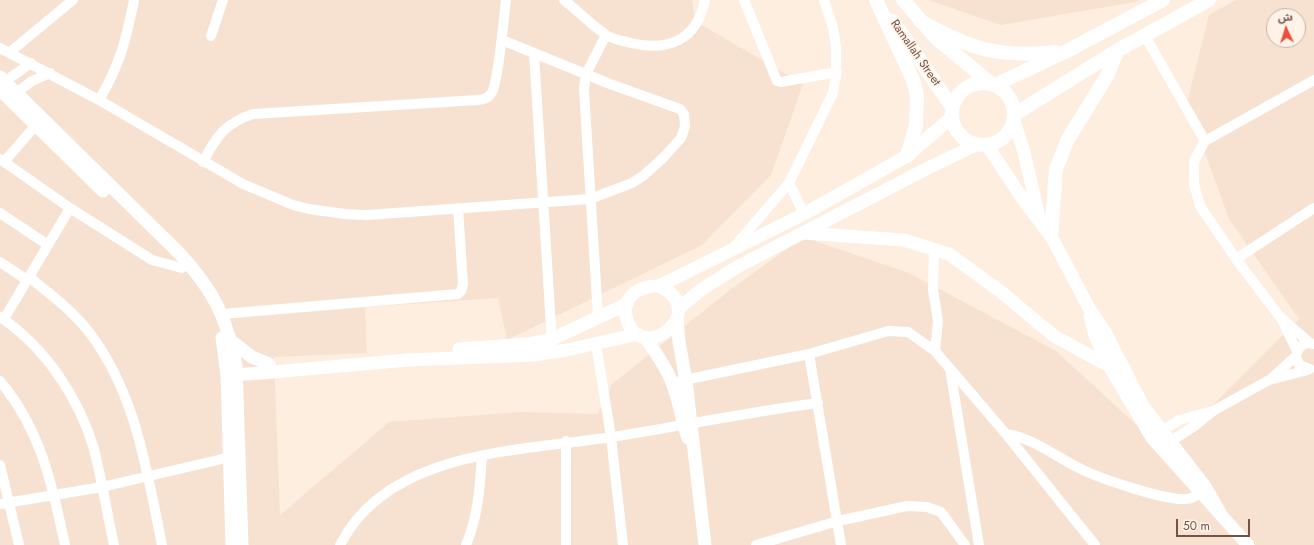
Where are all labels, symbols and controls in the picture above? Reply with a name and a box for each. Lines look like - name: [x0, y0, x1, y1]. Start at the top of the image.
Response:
- north arrow: [1266, 8, 1306, 48]
- text: ش: [1277, 9, 1293, 26]
- street label: Ramallah Street: [887, 17, 943, 89]
- scale bar: [1178, 511, 1252, 537]
- text: 50 m: [1183, 517, 1210, 535]

